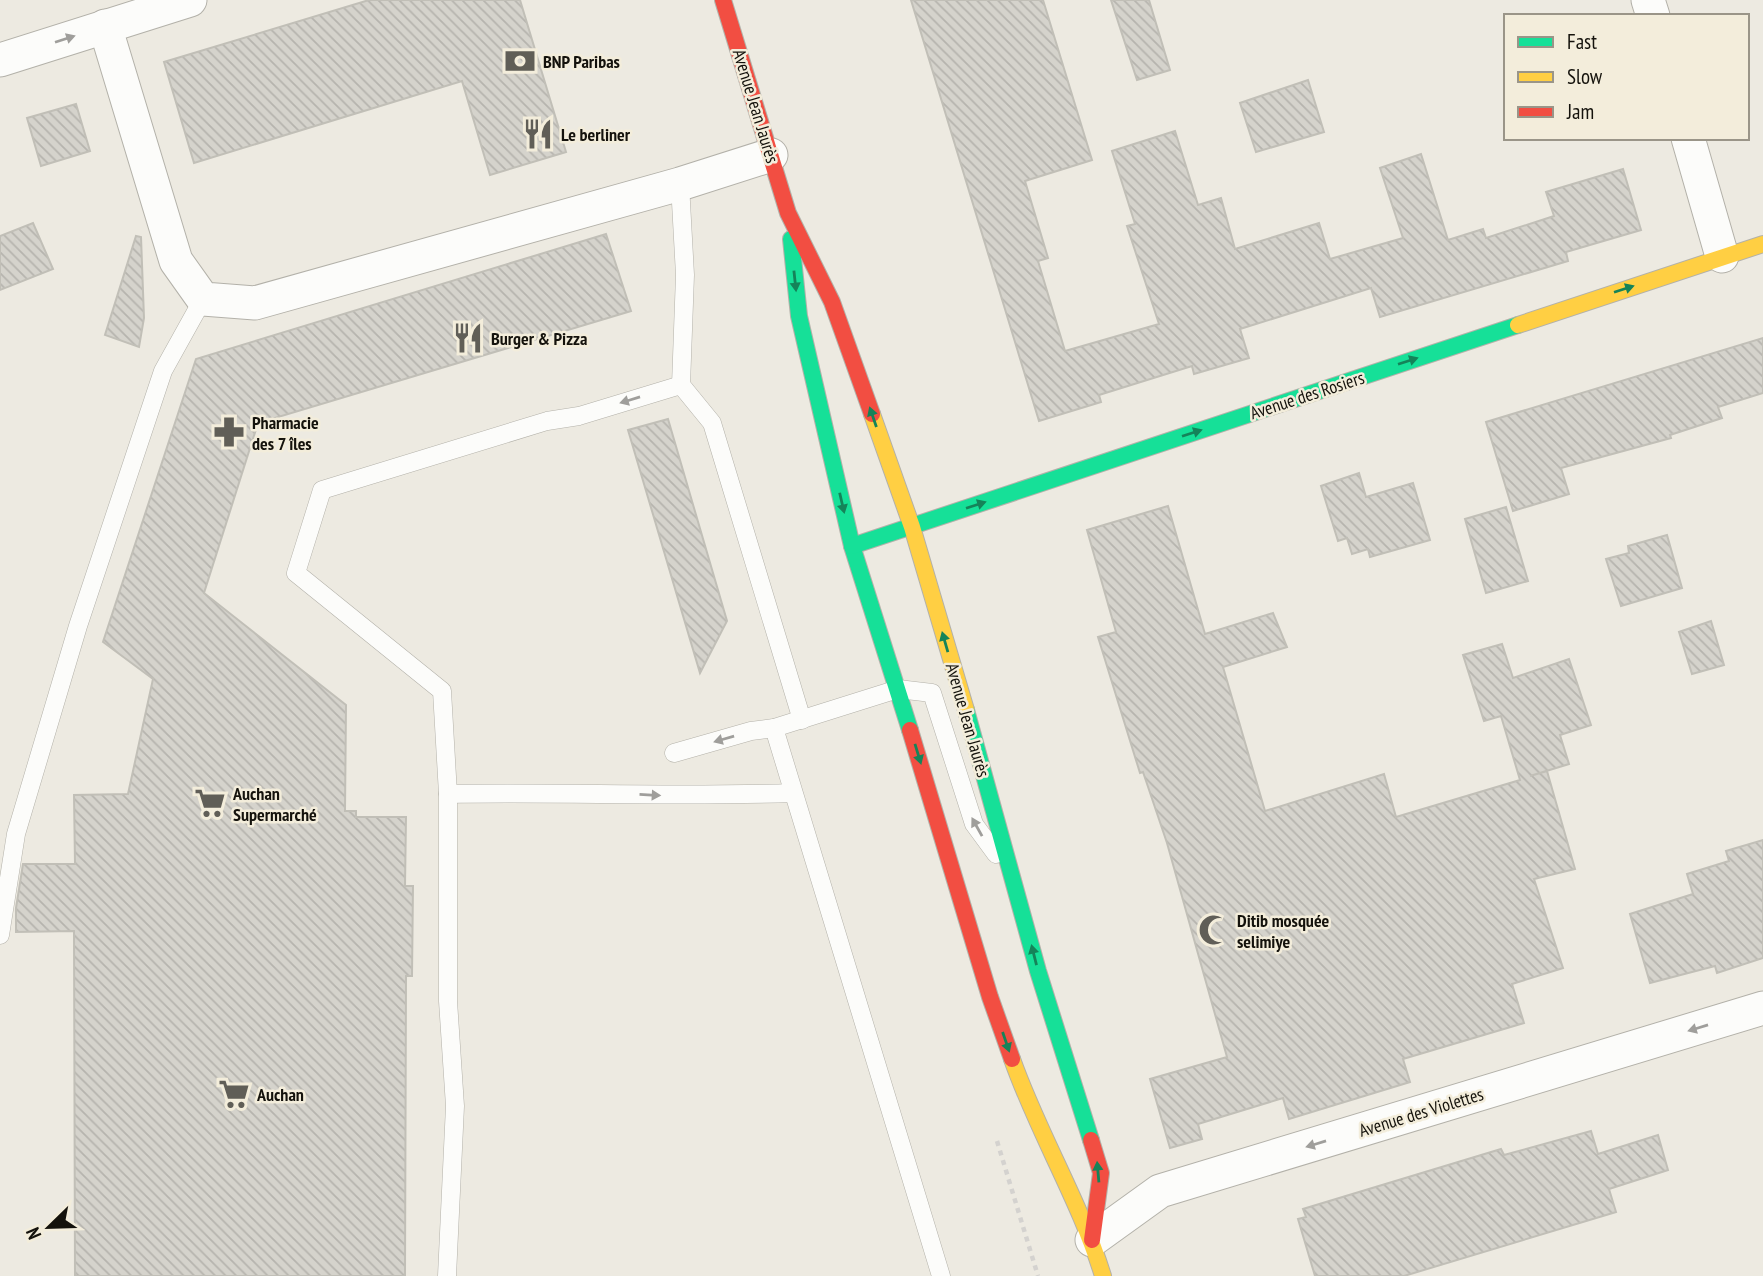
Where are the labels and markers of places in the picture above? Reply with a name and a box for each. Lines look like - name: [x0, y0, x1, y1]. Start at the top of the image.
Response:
- bank icon: BNP Paribas: [503, 44, 537, 78]
- place label: BNP Paribas: [543, 50, 620, 73]
- restaurant icon: Le berliner: [521, 117, 555, 151]
- place label: Le berliner: [561, 123, 631, 146]
- restaurant icon: Burger & Pizza: [451, 321, 485, 355]
- place label: Burger & Pizza: [491, 327, 587, 350]
- place label: Pharmacie des 7 îles: [252, 411, 319, 455]
- pharmacy icon: Pharmacie des 7 îles: [212, 415, 246, 449]
- place label: Auchan Supermarché: [232, 782, 317, 826]
- supermarket icon: Auchan Supermarché: [193, 786, 227, 820]
- place label: Ditib mosquée selimiye: [1237, 909, 1330, 953]
- mosque icon: Ditib mosquée selimiye: [1197, 913, 1231, 947]
- supermarket icon: Auchan: [217, 1077, 251, 1111]
- place label: Auchan: [256, 1083, 304, 1106]

